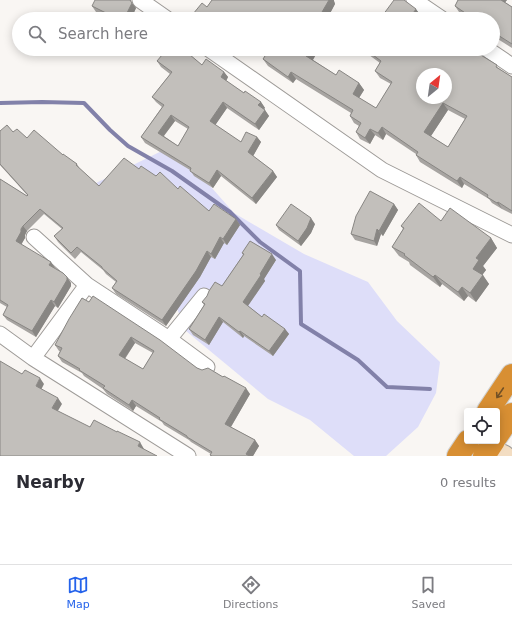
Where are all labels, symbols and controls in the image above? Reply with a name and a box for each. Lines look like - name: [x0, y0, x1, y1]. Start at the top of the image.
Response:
- search box: [12, 12, 500, 56]
- icon: search: [26, 23, 48, 45]
- text: Search here: [58, 25, 148, 43]
- north arrow: [416, 68, 452, 104]
- one-way arrow: [496, 387, 504, 398]
- map controls: [464, 408, 500, 444]
- button: locate: [464, 408, 500, 444]
- text: Nearby: [16, 472, 85, 492]
- text: 0 results: [440, 475, 496, 490]
- tab: Map: [67, 574, 90, 611]
- tab: Directions: [223, 574, 278, 611]
- tab: Saved: [411, 574, 445, 611]

